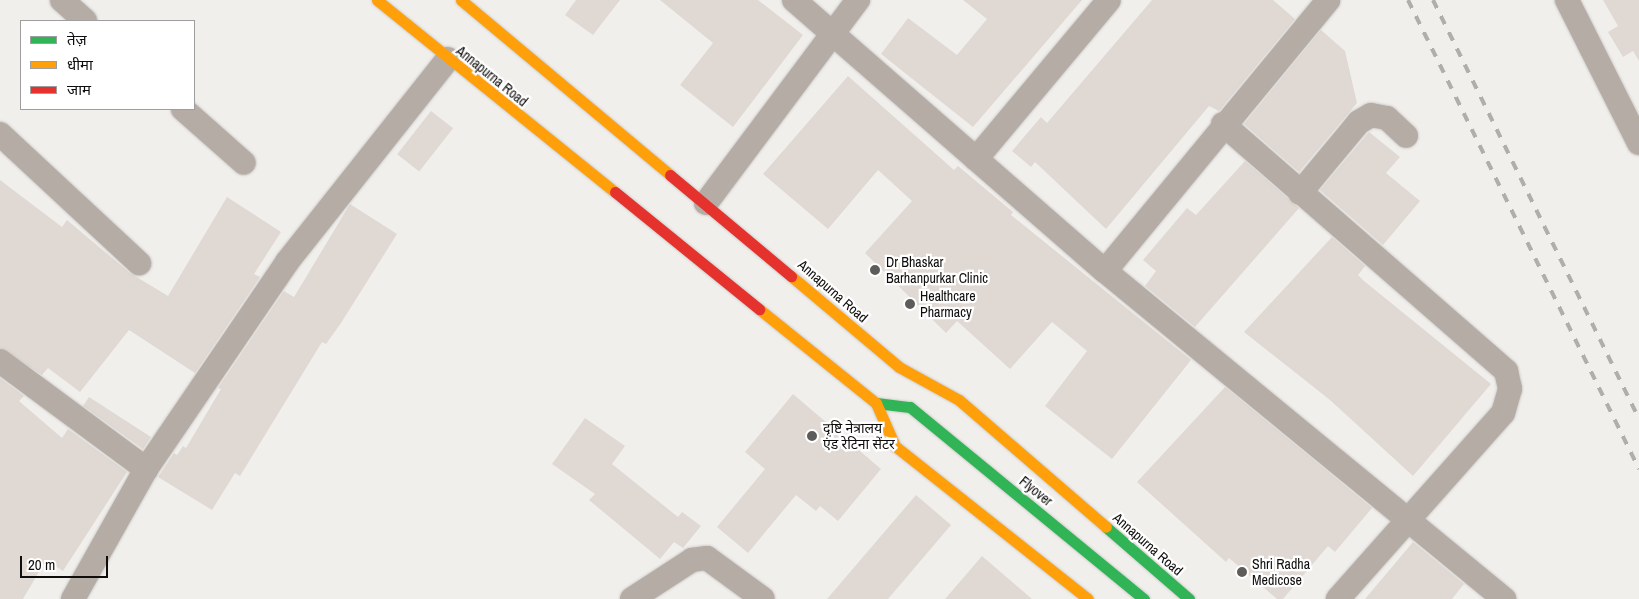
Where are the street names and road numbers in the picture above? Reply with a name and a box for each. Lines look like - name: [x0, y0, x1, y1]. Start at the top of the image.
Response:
- street label: Annapurna Road: [453, 42, 531, 110]
- street label: Annapurna Road: [795, 256, 871, 326]
- street label: Flyover: [1016, 473, 1056, 509]
- street label: Annapurna Road: [1110, 509, 1186, 579]

